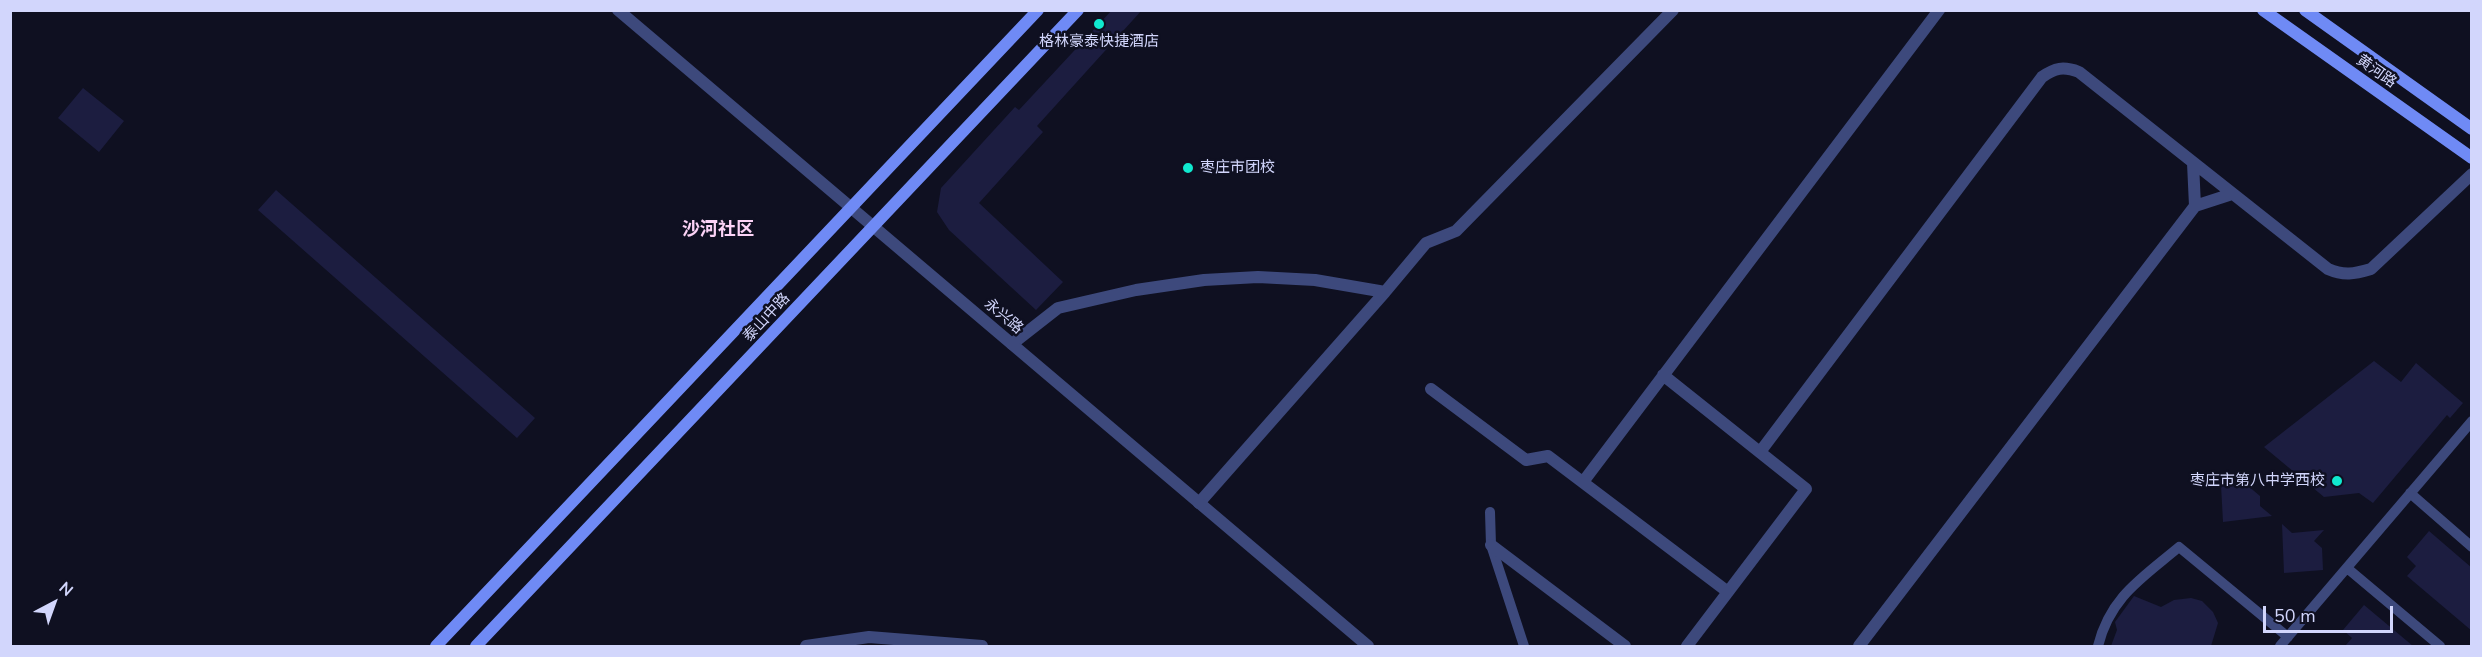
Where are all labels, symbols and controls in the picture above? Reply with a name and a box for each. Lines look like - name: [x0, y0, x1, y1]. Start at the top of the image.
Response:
- marker: 格林豪泰快捷酒店: [1092, 17, 1106, 31]
- place label: 格林豪泰快捷酒店: [1039, 33, 1159, 51]
- street label: 黄河路: [2352, 52, 2400, 92]
- place label: 枣庄市团校: [1200, 159, 1275, 177]
- marker: 枣庄市团校: [1181, 161, 1195, 175]
- district label: 沙河社区: [682, 220, 754, 242]
- street label: 泰山中路: [740, 290, 794, 346]
- street label: 永兴路: [980, 296, 1026, 338]
- place label: 枣庄市第八中学西校: [2190, 472, 2325, 490]
- marker: 枣庄市第八中学西校: [2330, 474, 2344, 488]
- north arrow: [24, 573, 84, 633]
- text: N: [54, 577, 78, 602]
- scale bar: [2266, 594, 2396, 632]
- text: 50 m: [2274, 604, 2316, 628]

